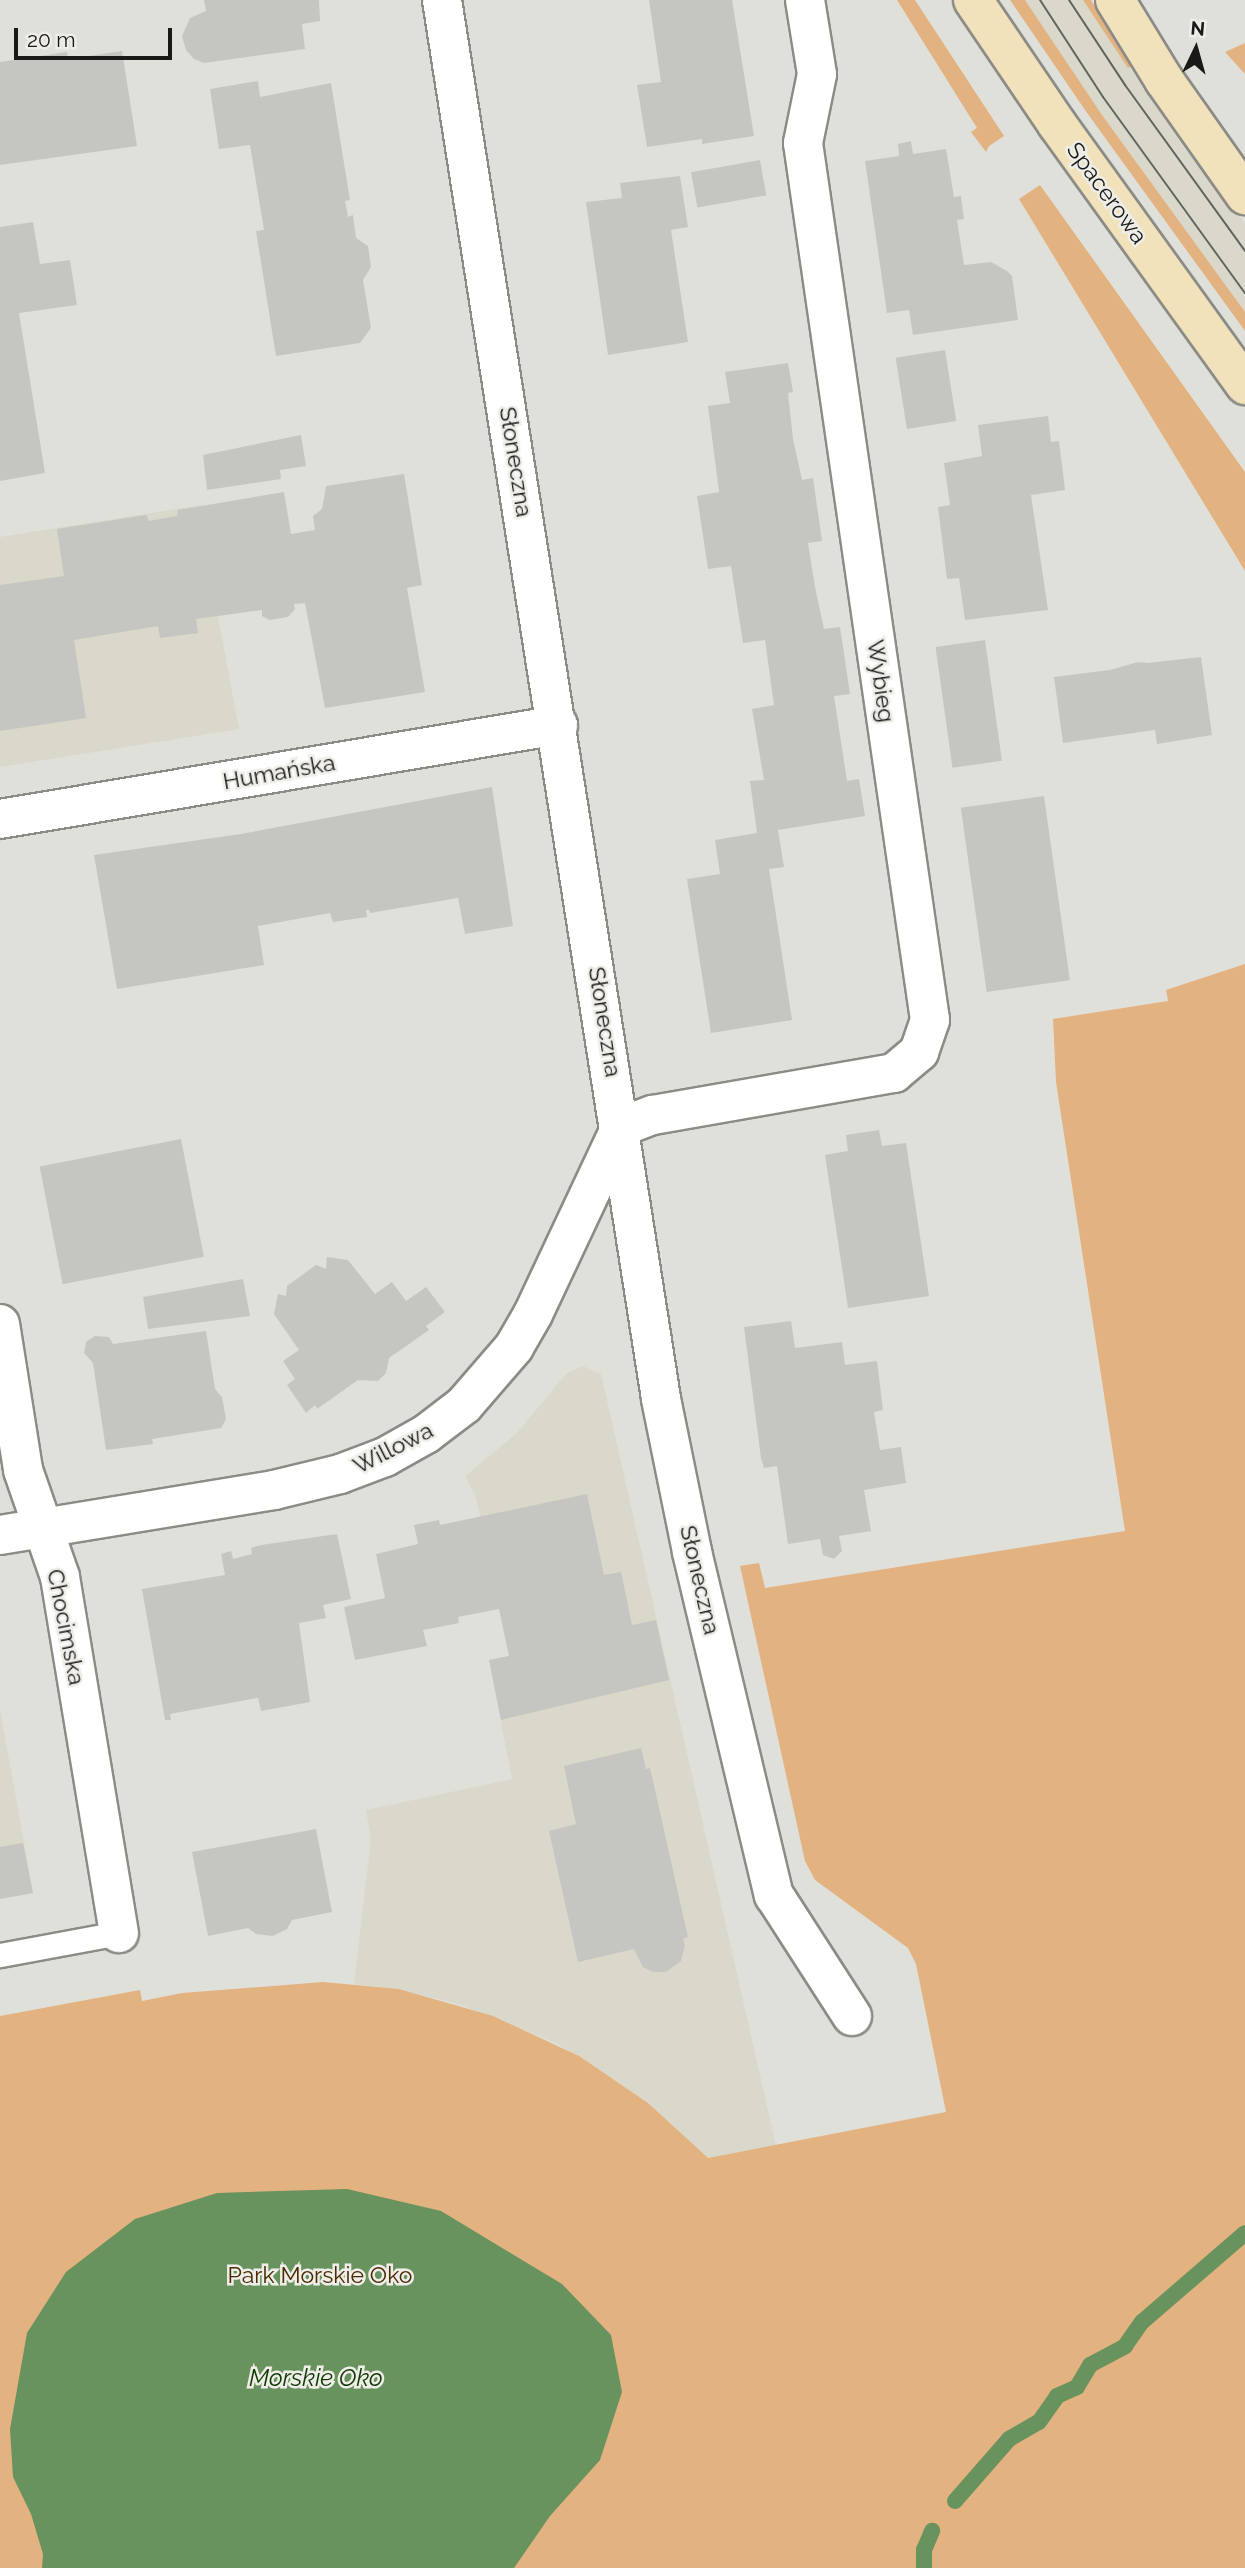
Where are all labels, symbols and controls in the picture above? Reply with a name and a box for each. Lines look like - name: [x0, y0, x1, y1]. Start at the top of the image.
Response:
- scale bar: [18, 14, 175, 58]
- north arrow: [1161, 14, 1231, 84]
- text: N: [1190, 16, 1206, 40]
- text: 20 m: [27, 27, 75, 52]
- street label: Spacerowa: [1061, 137, 1153, 249]
- street label: Słoneczna: [494, 405, 538, 519]
- street label: Wybieg: [862, 638, 900, 724]
- street label: Humańska: [221, 749, 337, 795]
- street label: Słoneczna: [583, 965, 627, 1079]
- street label: Willowa: [349, 1416, 437, 1480]
- street label: Słoneczna: [674, 1523, 726, 1637]
- street label: Chocimska: [41, 1567, 91, 1687]
- park label: Park Morskie Oko: [228, 2261, 412, 2289]
- water label: Morskie Oko: [249, 2364, 383, 2392]

